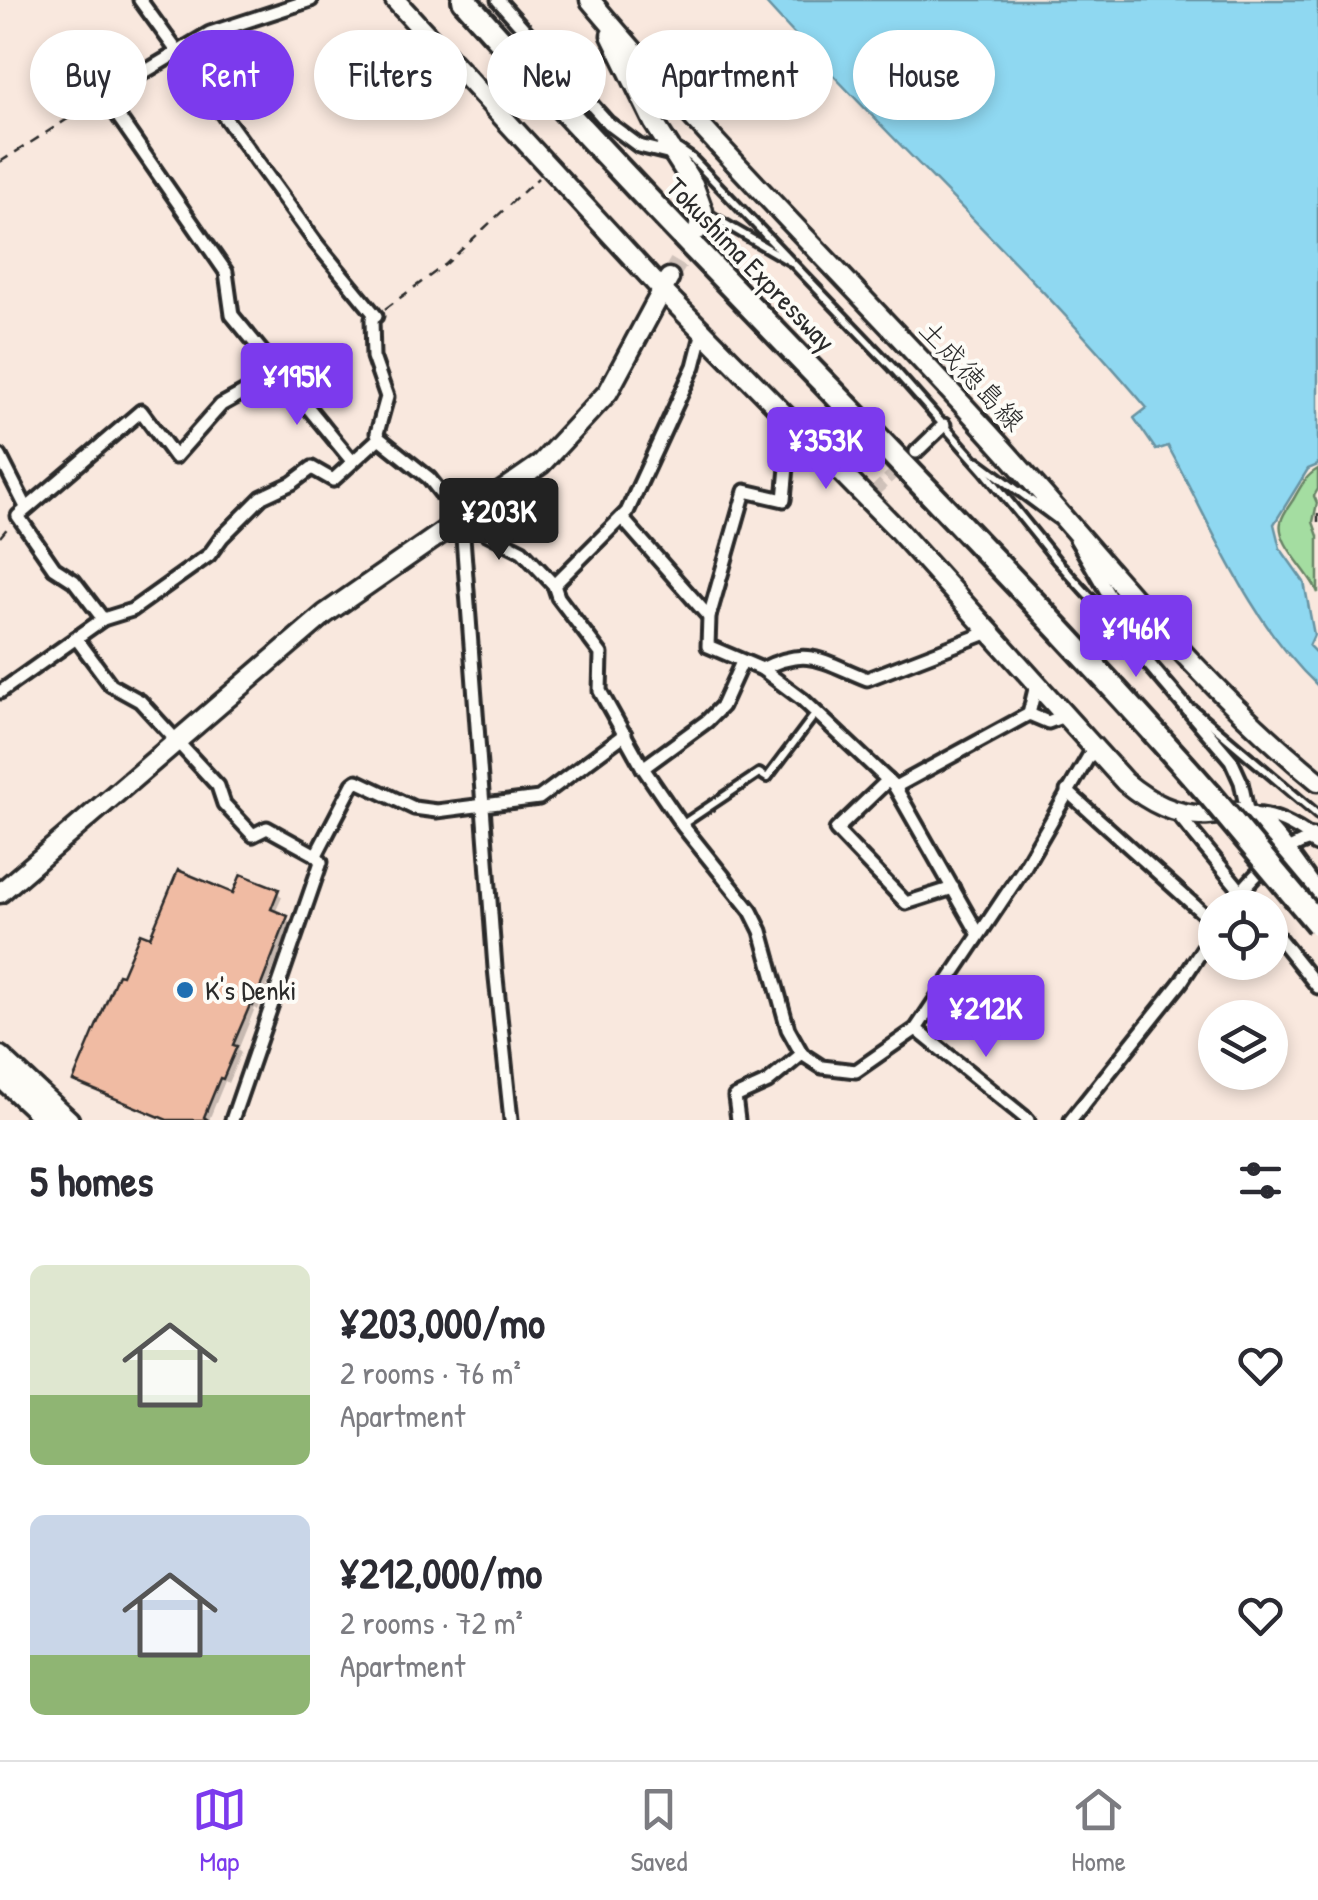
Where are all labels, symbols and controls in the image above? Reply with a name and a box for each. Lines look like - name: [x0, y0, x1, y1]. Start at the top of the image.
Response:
- chip: Buy: [30, 30, 147, 120]
- chip: Rent: [167, 30, 294, 120]
- chip: Filters: [314, 30, 467, 120]
- chip: New: [487, 30, 606, 120]
- chip: Apartment: [626, 30, 833, 120]
- chip: House: [853, 30, 995, 120]
- street label: Tokushima Expressway: [658, 169, 844, 360]
- street label: 土成徳島線: [910, 311, 1034, 439]
- pin: ¥195K: [227, 343, 367, 428]
- text: ¥195K: [263, 354, 331, 397]
- pin: ¥353K: [756, 407, 896, 492]
- text: ¥353K: [789, 418, 863, 461]
- pin: ¥203K: [429, 478, 569, 563]
- text: ¥203K: [461, 489, 537, 532]
- pin: ¥146K: [1066, 595, 1206, 680]
- text: ¥146K: [1102, 606, 1170, 649]
- map controls: [1198, 890, 1288, 1090]
- button: locate: [1198, 890, 1288, 980]
- place label: K's Denki: [205, 971, 296, 1009]
- pin: ¥212K: [916, 975, 1056, 1060]
- marker: K's Denki: [174, 979, 196, 1001]
- text: ¥212K: [949, 986, 1023, 1029]
- button: layers: [1198, 1000, 1288, 1090]
- text: 5 homes: [30, 1152, 153, 1209]
- icon: filters: [1233, 1153, 1288, 1208]
- text: ¥203,000/mo: [340, 1294, 545, 1351]
- icon: home: [110, 1305, 230, 1425]
- icon: heart: [1233, 1338, 1288, 1393]
- text: 2 rooms · 76 m²: [340, 1351, 521, 1394]
- text: Apartment: [340, 1394, 465, 1437]
- text: ¥212,000/mo: [340, 1544, 542, 1601]
- icon: home: [110, 1555, 230, 1675]
- icon: heart: [1233, 1588, 1288, 1643]
- text: 2 rooms · 72 m²: [340, 1601, 523, 1644]
- text: Apartment: [340, 1644, 465, 1687]
- tab: Map: [192, 1782, 247, 1880]
- tab: Saved: [630, 1782, 688, 1880]
- tab: Home: [1071, 1782, 1126, 1880]

